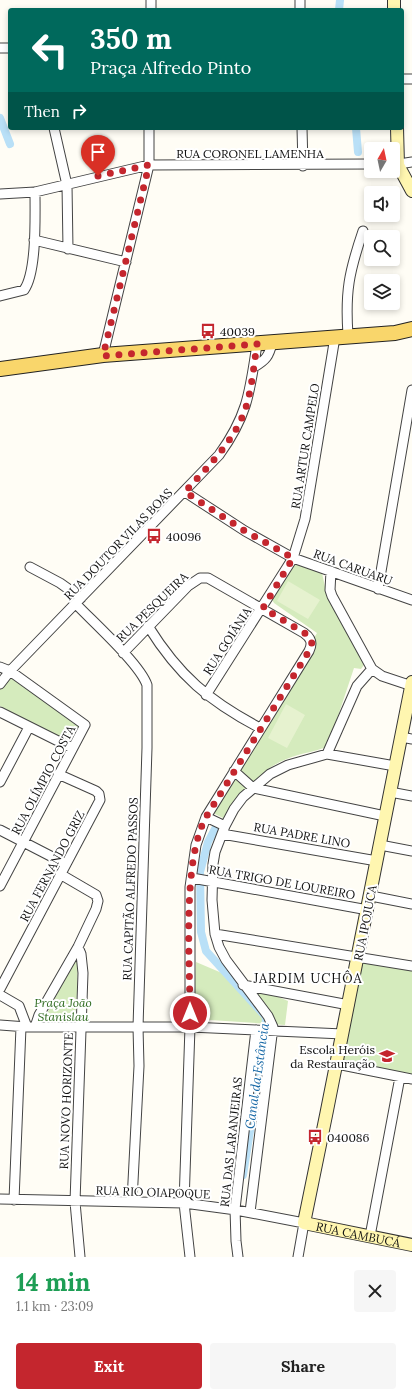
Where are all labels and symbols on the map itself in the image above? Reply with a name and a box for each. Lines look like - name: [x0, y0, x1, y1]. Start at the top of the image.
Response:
- pin: [81, 135, 115, 176]
- north arrow: [364, 142, 400, 178]
- street label: RUA CORONEL LAMENHA: [176, 146, 324, 161]
- bus stop icon: 40039: [199, 322, 217, 340]
- place label: 40039: [220, 324, 255, 339]
- street label: RUA ARTUR CAMPELO: [288, 382, 322, 510]
- street label: RUA DOUTOR VILAS BOAS: [61, 485, 176, 603]
- bus stop icon: 40096: [145, 527, 163, 545]
- place label: 40096: [166, 529, 201, 544]
- street label: RUA CARUARU: [312, 546, 394, 588]
- street label: RUA PESQUEIRA: [113, 569, 191, 645]
- street label: RUA GOIÂNIA: [200, 604, 255, 678]
- street label: RUA OLÍMPIO COSTA: [8, 722, 78, 837]
- street label: RUA CAPITÃO ALFREDO PASSOS: [119, 797, 141, 981]
- street label: RUA FERNANDO GRIZ: [16, 808, 88, 924]
- street label: RUA PADRE LINO: [253, 819, 351, 851]
- street label: RUA TRIGO DE LOUREIRO: [208, 862, 356, 902]
- street label: RUA IPOJUCA: [350, 883, 380, 962]
- district label: JARDIM UCHÔA: [252, 970, 363, 987]
- position arrow: [169, 992, 211, 1034]
- park label: Praça João Stanislau: [34, 995, 92, 1024]
- water label: Canal da Estância: [241, 1021, 273, 1130]
- street label: RUA NOVO HORIZONTE: [56, 1032, 76, 1170]
- place label: Escola Heróis da Restauração: [290, 1042, 375, 1071]
- school or university icon: Escola Heróis da Restauração: [378, 1047, 396, 1065]
- street label: RUA DAS LARANJEIRAS: [217, 1076, 245, 1208]
- bus stop icon: 040086: [306, 1128, 324, 1146]
- place label: 040086: [327, 1130, 370, 1145]
- street label: RUA RIO OIAPOQUE: [95, 1183, 211, 1201]
- street label: RUA CAMBUCÁ: [315, 1218, 402, 1250]

